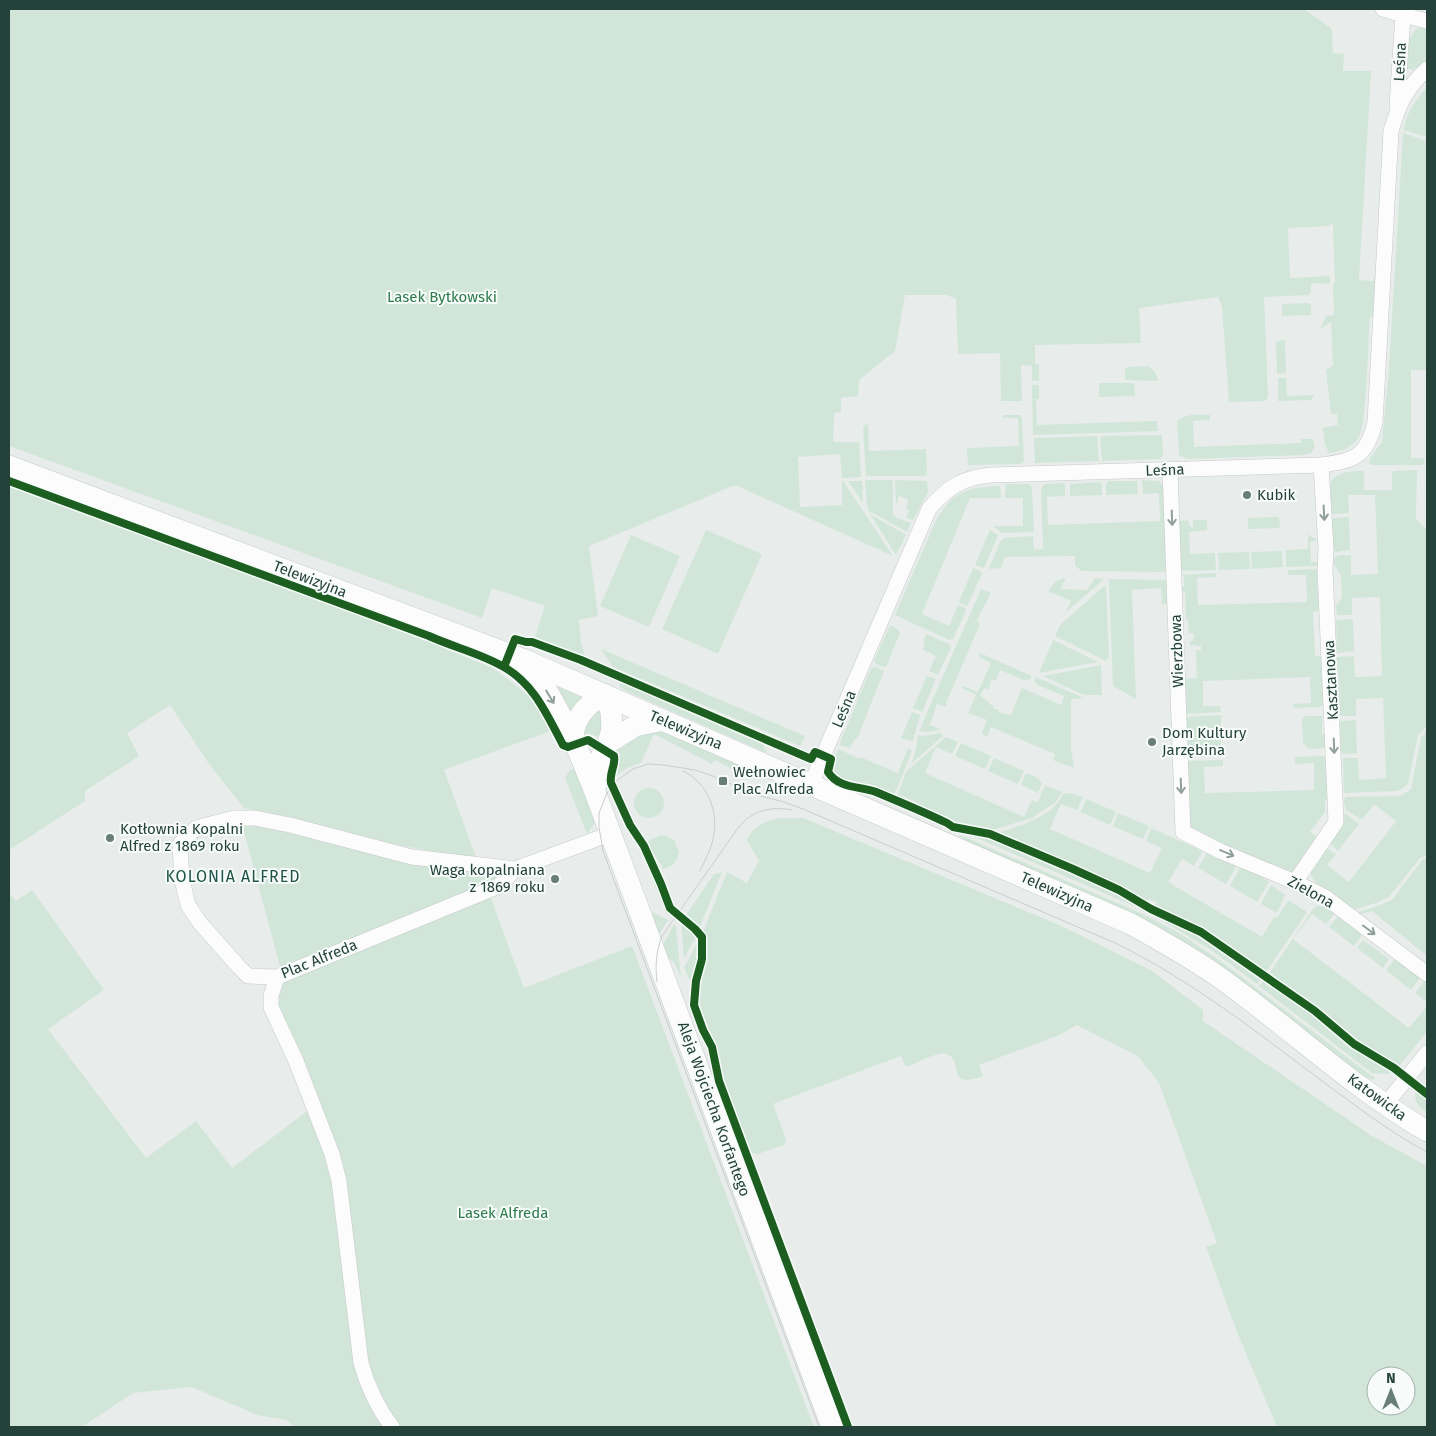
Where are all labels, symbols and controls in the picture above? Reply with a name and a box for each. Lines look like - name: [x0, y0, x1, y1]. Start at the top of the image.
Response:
- street label: Leśna: [1390, 42, 1410, 82]
- park label: Lasek Bytkowski: [387, 288, 497, 306]
- street label: Leśna: [1145, 460, 1185, 480]
- place label: Kubik: [1257, 486, 1296, 504]
- marker: Kubik: [1241, 489, 1253, 501]
- one-way arrow: [1320, 505, 1329, 521]
- one-way arrow: [1167, 510, 1177, 526]
- street label: Telewizyjna: [271, 557, 349, 601]
- street label: Wierzbowa: [1167, 614, 1187, 688]
- street label: Kasztanowa: [1320, 640, 1342, 720]
- street label: Leśna: [828, 687, 860, 731]
- one-way arrow: [545, 689, 555, 703]
- street label: Telewizyjna: [647, 707, 725, 753]
- place label: Dom Kultury Jarzębina: [1162, 724, 1247, 759]
- marker: Dom Kultury Jarzębina: [1146, 736, 1158, 748]
- one-way arrow: [1329, 737, 1339, 753]
- place label: Wełnowiec Plac Alfreda: [733, 763, 814, 798]
- marker: Wełnowiec Plac Alfreda: [717, 775, 729, 787]
- one-way arrow: [1176, 777, 1186, 793]
- place label: Kotłownia Kopalni Alfred z 1869 roku: [120, 820, 243, 855]
- marker: Kotłownia Kopalni Alfred z 1869 roku: [104, 832, 116, 844]
- one-way arrow: [1219, 849, 1234, 859]
- place label: Waga kopalniana z 1869 roku: [430, 861, 545, 896]
- district label: KOLONIA ALFRED: [165, 867, 301, 886]
- street label: Telewizyjna: [1018, 868, 1096, 916]
- street label: Zielona: [1285, 872, 1337, 912]
- marker: Waga kopalniana z 1869 roku: [549, 873, 561, 885]
- one-way arrow: [1362, 924, 1375, 935]
- street label: Plac Alfreda: [278, 936, 360, 982]
- street label: Aleja Wojciecha Korfantego: [674, 1019, 754, 1199]
- street label: Katowicka: [1344, 1070, 1410, 1124]
- park label: Lasek Alfreda: [458, 1204, 548, 1222]
- north arrow: [1366, 1366, 1416, 1416]
- text: N: [1386, 1370, 1396, 1387]

